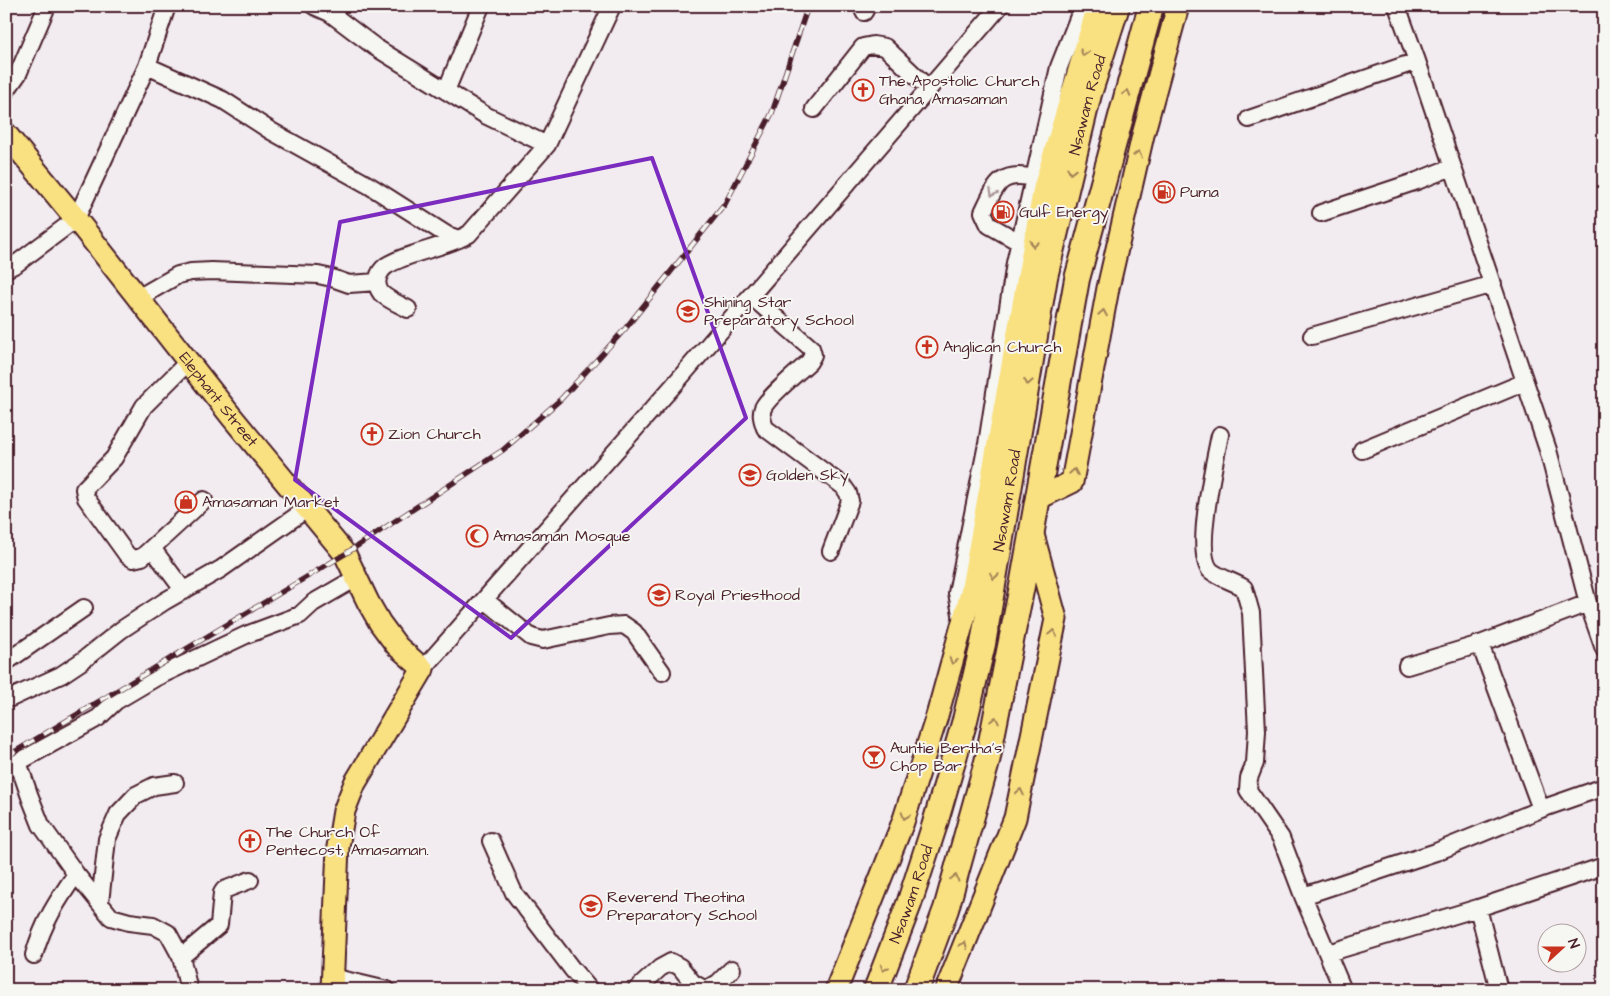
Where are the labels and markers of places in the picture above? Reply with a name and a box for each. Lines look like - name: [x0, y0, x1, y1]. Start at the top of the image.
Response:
- place label: The Apostolic Church Ghana, Amasaman: [879, 70, 1039, 110]
- church icon: The Apostolic Church Ghana, Amasaman: [851, 78, 875, 102]
- fuel station icon: Puma: [1152, 180, 1176, 204]
- place label: Puma: [1180, 181, 1219, 203]
- fuel station icon: Gulf Energy: [991, 200, 1015, 224]
- place label: Gulf Energy: [1019, 201, 1109, 224]
- place label: Shining Star Preparatory School: [704, 291, 854, 332]
- school or university icon: Shining Star Preparatory School: [676, 299, 700, 323]
- church icon: Anglican Church: [915, 335, 939, 359]
- place label: Anglican Church: [943, 336, 1061, 359]
- church icon: Zion Church: [360, 422, 384, 446]
- place label: Zion Church: [388, 423, 481, 445]
- school or university icon: Golden Sky: [738, 463, 762, 487]
- place label: Golden Sky: [766, 464, 849, 487]
- shop icon: Amasaman Market: [174, 490, 198, 514]
- place label: Amasaman Market: [202, 491, 340, 513]
- mosque icon: Amasaman Mosque: [465, 524, 489, 548]
- place label: Amasaman Mosque: [493, 525, 631, 547]
- school or university icon: Royal Priesthood: [647, 583, 671, 607]
- place label: Royal Priesthood: [675, 584, 800, 607]
- place label: Auntie Bertha's Chop Bar: [890, 737, 1002, 777]
- bar icon: Auntie Bertha's Chop Bar: [862, 745, 886, 769]
- place label: The Church Of Pentecost, Amasaman.: [266, 821, 429, 861]
- church icon: The Church Of Pentecost, Amasaman.: [238, 829, 262, 853]
- place label: Reverend Theotina Preparatory School: [607, 886, 757, 927]
- school or university icon: Reverend Theotina Preparatory School: [579, 894, 603, 918]

